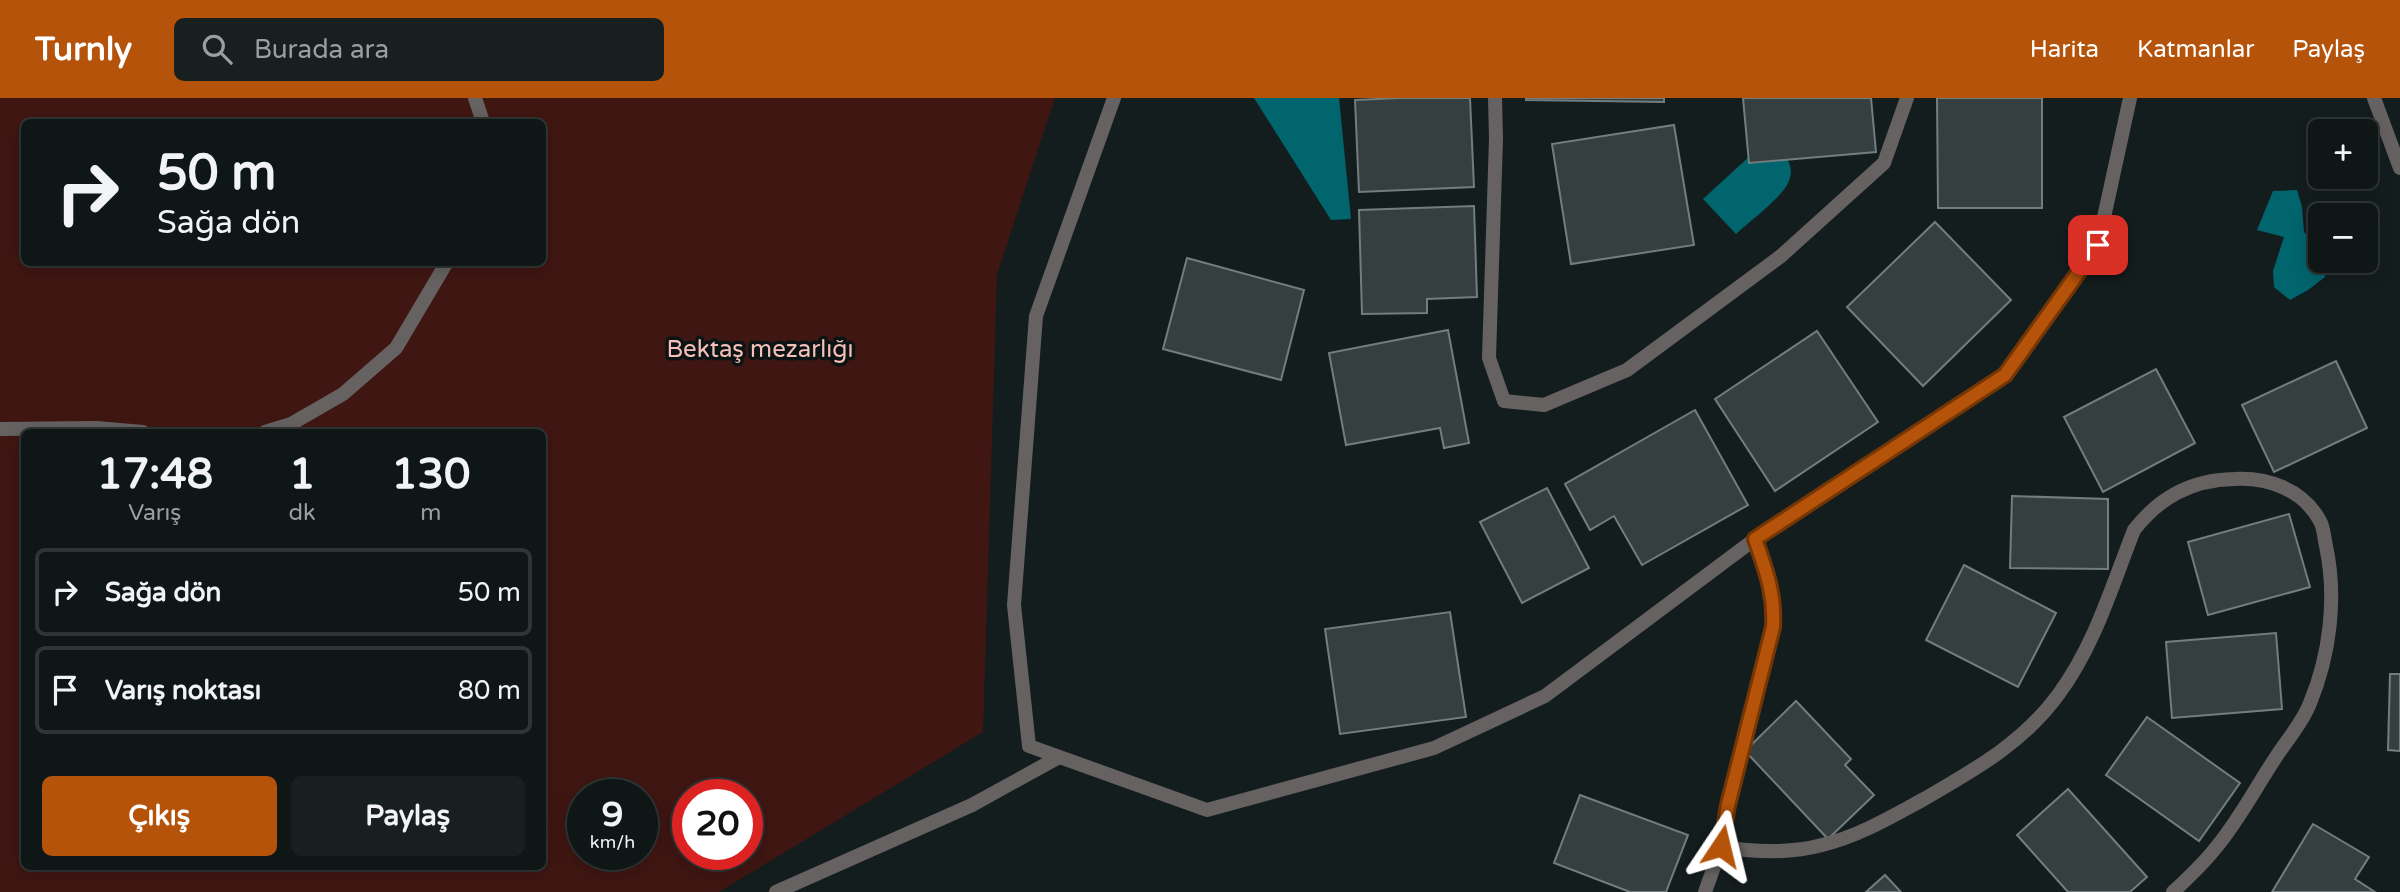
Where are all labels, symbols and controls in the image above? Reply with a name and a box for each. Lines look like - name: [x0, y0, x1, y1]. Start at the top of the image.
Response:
- search box: [174, 18, 664, 81]
- text: Turnly: [35, 30, 132, 69]
- icon: search: [198, 30, 236, 68]
- text: Burada ara: [254, 34, 389, 65]
- text: Harita: [2030, 35, 2099, 64]
- text: Katmanlar: [2137, 35, 2254, 64]
- text: Paylaş: [2292, 35, 2365, 64]
- map controls: [2308, 119, 2378, 273]
- button: +: [2308, 119, 2378, 189]
- text: 50 m: [157, 144, 276, 203]
- icon: right: [42, 147, 133, 238]
- button: −: [2308, 203, 2378, 273]
- text: Sağa dön: [157, 204, 300, 242]
- pin: [2068, 215, 2128, 275]
- icon: arrive: [2079, 226, 2117, 264]
- park label: Bektaş mezarlığı: [667, 335, 853, 364]
- text: 17:48: [97, 449, 213, 500]
- text: 1: [289, 449, 315, 500]
- text: 130: [391, 449, 470, 500]
- text: Varış: [128, 499, 181, 527]
- text: dk: [289, 499, 316, 527]
- text: m: [420, 499, 441, 527]
- icon: right: [46, 573, 84, 611]
- text: Sağa dön: [105, 577, 221, 608]
- text: 50 m: [458, 577, 521, 608]
- icon: arrive: [46, 671, 84, 709]
- text: Varış noktası: [105, 675, 261, 706]
- text: 80 m: [458, 675, 521, 706]
- button: Çıkış: [42, 776, 277, 856]
- button: Paylaş: [291, 776, 525, 856]
- speed limit sign: 20: [672, 779, 763, 870]
- text: 9: [602, 794, 623, 836]
- position arrow: [1684, 809, 1758, 883]
- text: km/h: [590, 831, 635, 853]

